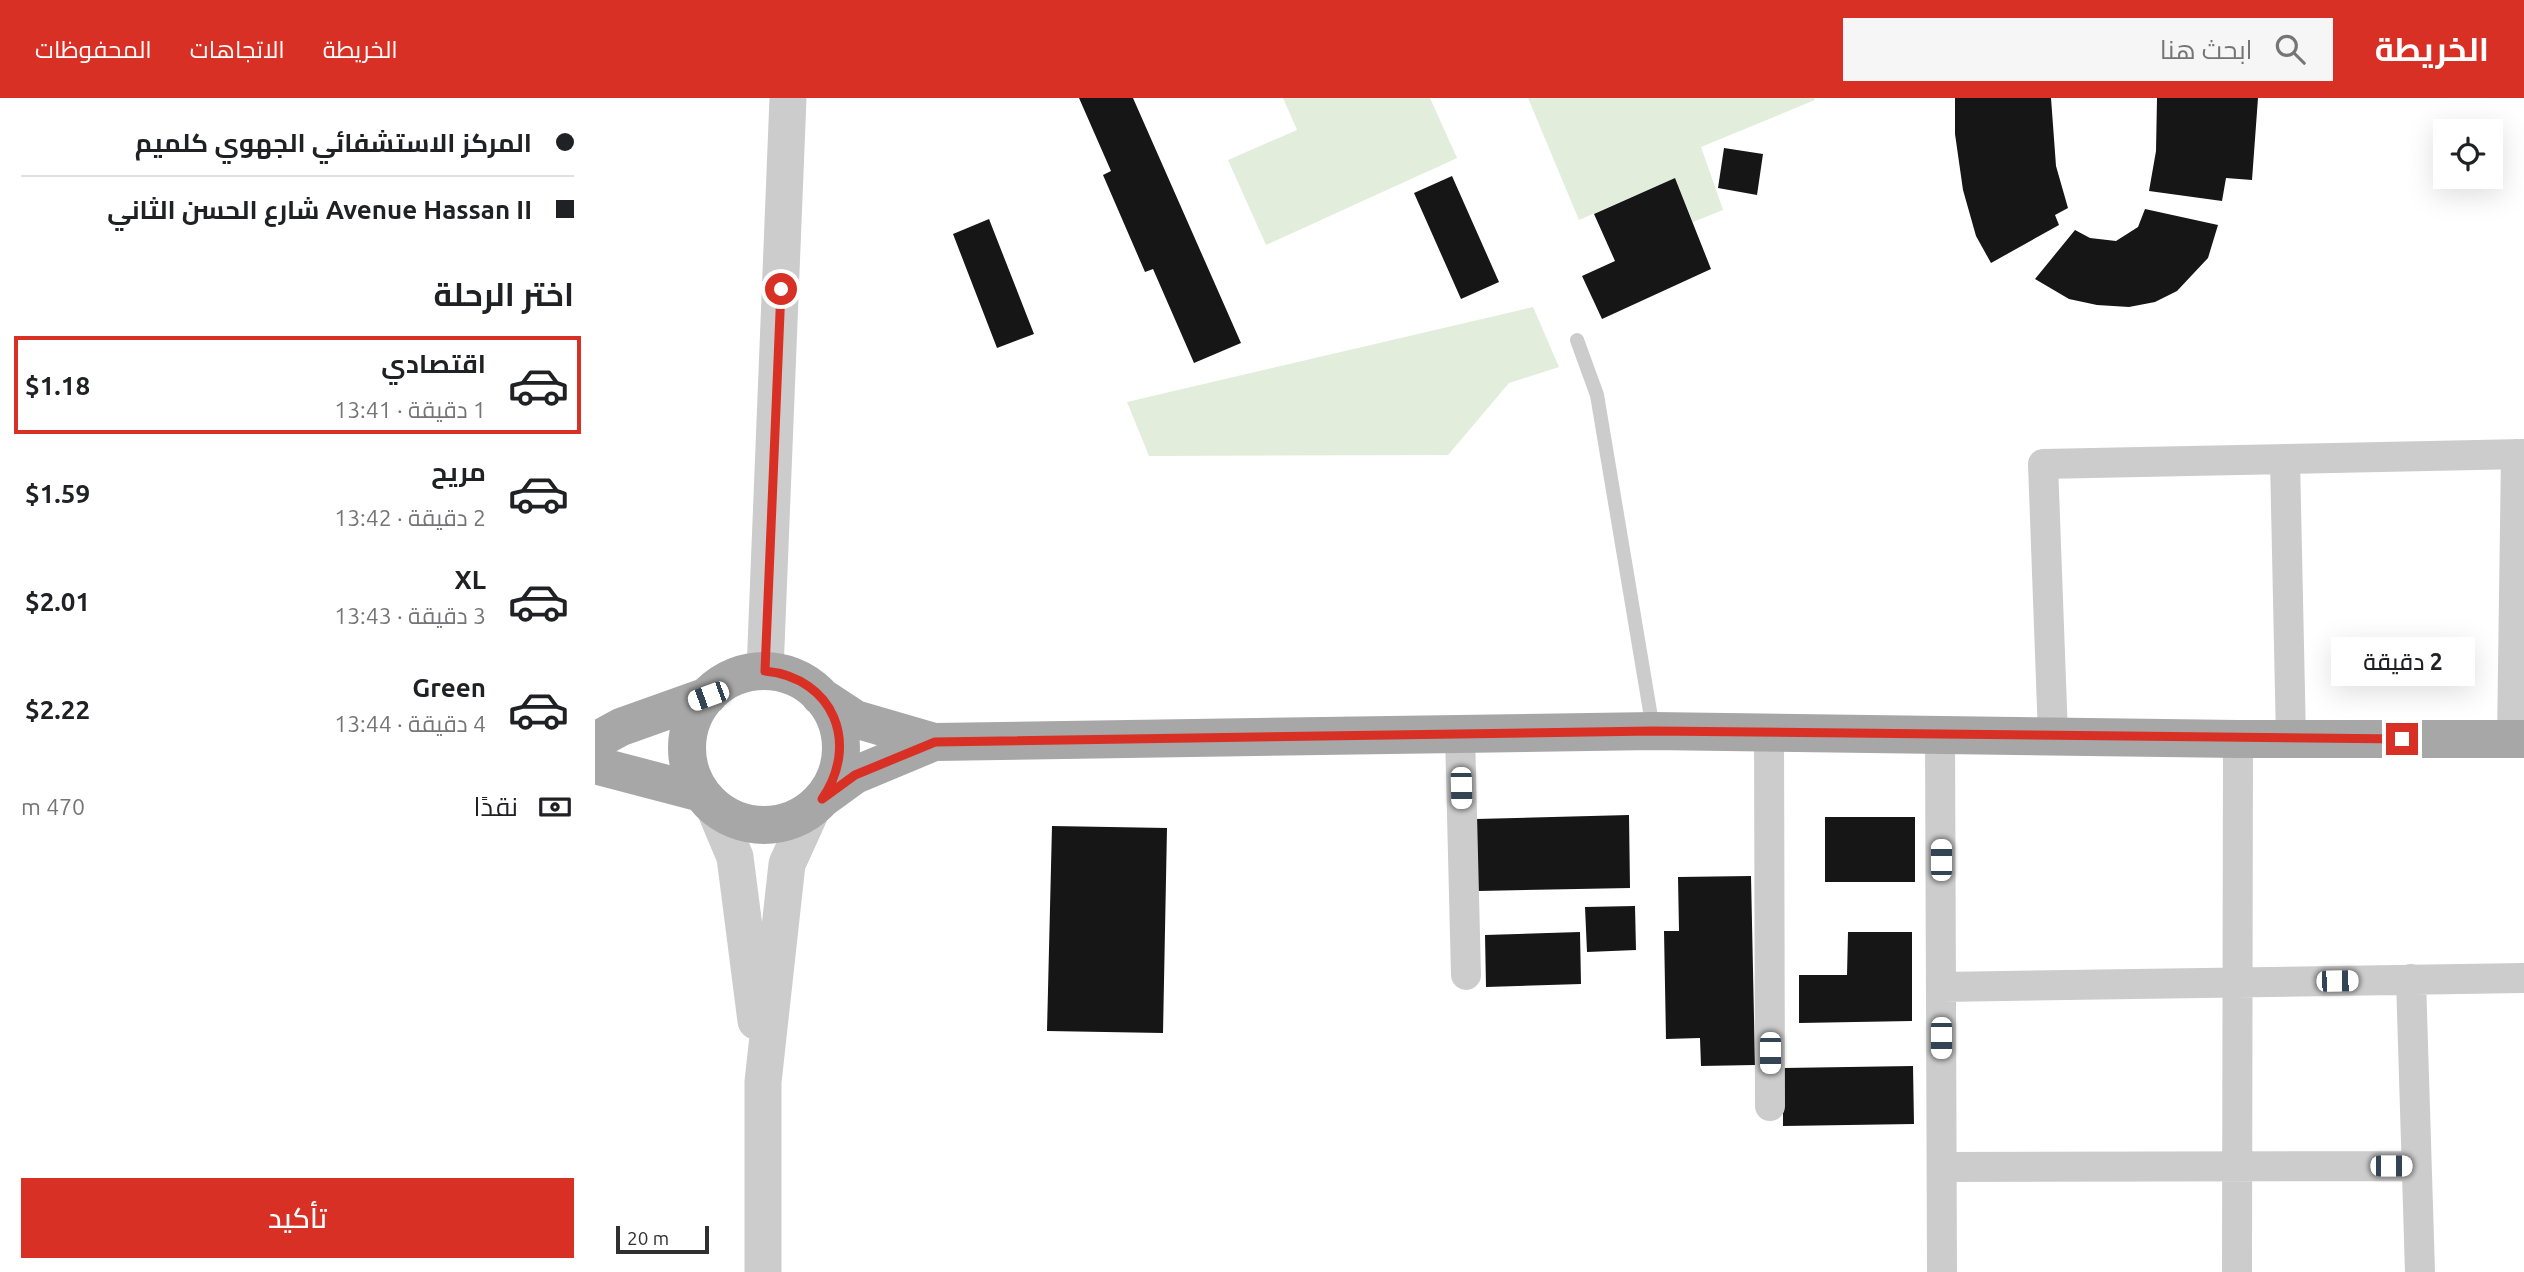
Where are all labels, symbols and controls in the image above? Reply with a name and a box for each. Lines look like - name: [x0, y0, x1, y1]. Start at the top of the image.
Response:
- search box: [1843, 18, 2333, 81]
- icon: search: [2271, 30, 2309, 68]
- text: الخريطة: [2375, 30, 2489, 67]
- text: ابحث هنا: [2160, 35, 2253, 64]
- text: المحفوظات: [35, 36, 152, 63]
- text: الاتجاهات: [190, 36, 285, 63]
- text: الخريطة: [323, 36, 398, 63]
- map controls: [2433, 119, 2503, 189]
- button: locate: [2433, 119, 2503, 189]
- text: المركز الاستشفائي الجهوي كلميم: [135, 128, 532, 157]
- text: Avenue Hassan II شارع الحسن الثاني: [107, 195, 532, 224]
- route start: [765, 273, 797, 305]
- text: اختر الرحلة: [433, 276, 574, 312]
- text: اقتصادي: [381, 349, 486, 378]
- icon: car: [507, 354, 570, 417]
- text: $1.18: [25, 371, 90, 400]
- text: 1 دقيقة · 13:41: [334, 397, 486, 422]
- text: مريح: [431, 457, 486, 486]
- icon: car: [507, 462, 570, 525]
- text: $1.59: [25, 479, 90, 508]
- text: 2 دقيقة · 13:42: [334, 505, 486, 530]
- text: XL: [455, 565, 486, 594]
- icon: car: [507, 570, 570, 633]
- text: $2.01: [25, 587, 90, 616]
- text: 3 دقيقة · 13:43: [334, 603, 486, 628]
- callout: 2 دقيقة: [2330, 638, 2474, 686]
- text: 2 دقيقة: [2363, 649, 2443, 674]
- text: Green: [412, 673, 486, 702]
- icon: car: [507, 678, 570, 741]
- car: [685, 679, 732, 713]
- text: $2.22: [25, 695, 90, 724]
- text: 4 دقيقة · 13:44: [334, 711, 486, 736]
- route end: [2386, 723, 2418, 755]
- car: [1451, 767, 1472, 809]
- icon: cash: [536, 788, 574, 826]
- text: نقدًا: [474, 792, 518, 821]
- text: 470 m: [21, 794, 85, 819]
- car: [1931, 839, 1952, 881]
- car: [2316, 970, 2359, 992]
- car: [1931, 1017, 1952, 1059]
- car: [1760, 1032, 1781, 1074]
- car: [2371, 1156, 2413, 1177]
- button: تأكيد: [21, 1178, 574, 1258]
- scale bar: [616, 1223, 709, 1255]
- text: 20 m: [627, 1227, 669, 1249]

